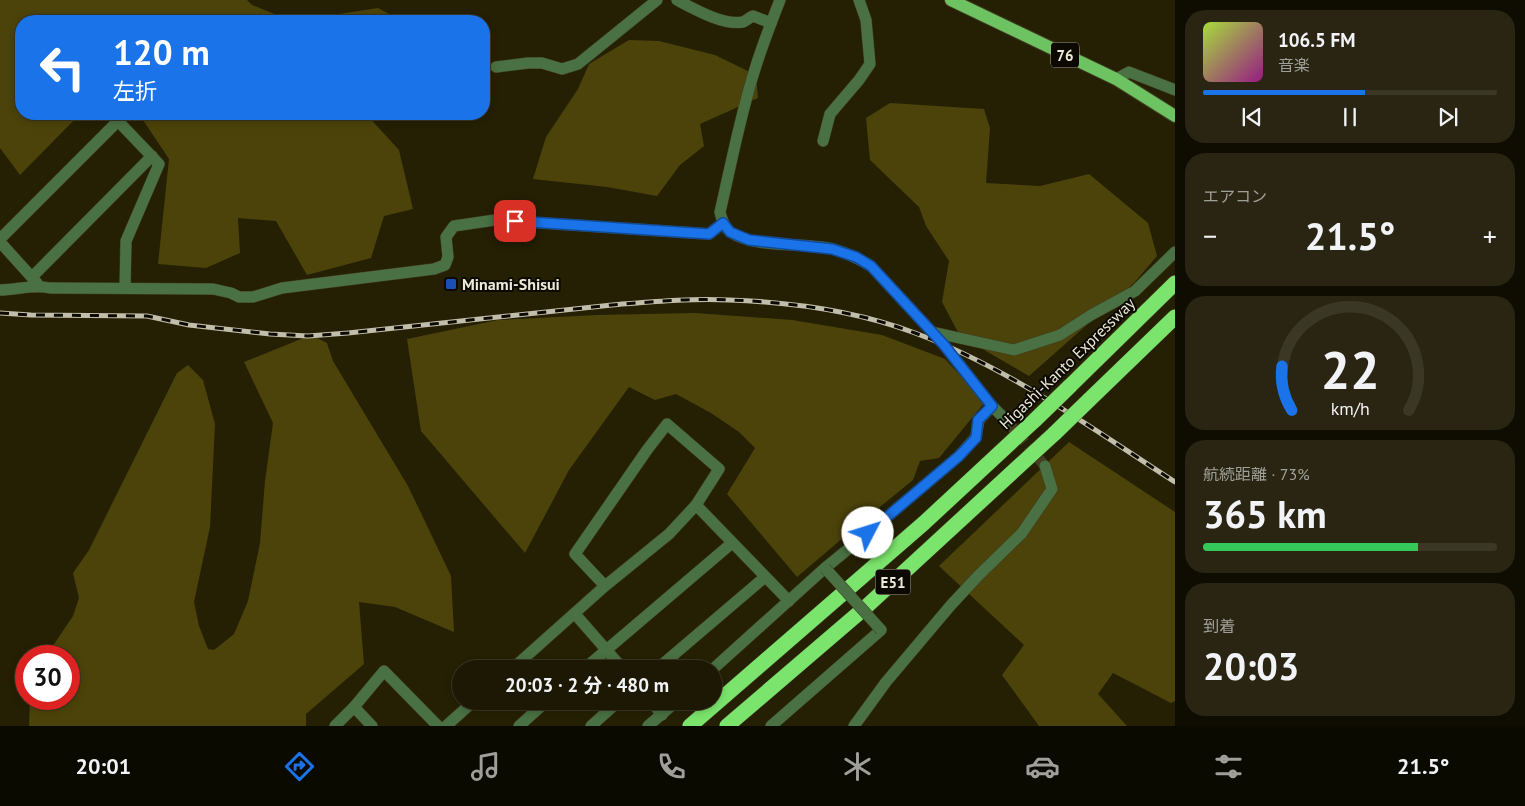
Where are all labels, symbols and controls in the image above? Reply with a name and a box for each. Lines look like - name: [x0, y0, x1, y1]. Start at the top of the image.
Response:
- text: 106.5 FM: [1278, 28, 1355, 52]
- text: 120 m: [113, 29, 210, 75]
- icon: left: [30, 35, 95, 100]
- road number: 76: [1051, 42, 1079, 68]
- text: 音楽: [1278, 55, 1310, 75]
- text: 左折: [113, 77, 157, 105]
- icon: previous: [1238, 103, 1266, 131]
- icon: pause: [1336, 103, 1364, 131]
- icon: next: [1434, 103, 1462, 131]
- text: エアコン: [1203, 186, 1267, 206]
- pin: [494, 200, 536, 242]
- icon: arrive: [501, 207, 529, 235]
- text: 21.5°: [1305, 211, 1395, 260]
- text: −: [1203, 217, 1217, 254]
- text: +: [1483, 217, 1497, 254]
- place label: Minami-Shisui: [462, 274, 560, 294]
- marker: Minami-Shisui: [444, 277, 458, 291]
- street label: Higashi-Kanto Expressway: [995, 293, 1139, 433]
- text: 22: [1321, 336, 1379, 403]
- text: km/h: [1330, 397, 1370, 420]
- text: 航続距離 · 73%: [1203, 464, 1310, 484]
- text: 365 km: [1203, 489, 1327, 538]
- position arrow: [841, 506, 893, 558]
- road number: E51: [876, 570, 910, 594]
- text: 到着: [1203, 616, 1235, 636]
- text: 20:03: [1203, 641, 1299, 690]
- speed limit sign: 30: [15, 645, 80, 710]
- text: 20:03 · 2 分 · 480 m: [505, 673, 669, 697]
- icon: directions: [282, 749, 317, 784]
- icon: music: [468, 749, 503, 784]
- icon: phone: [654, 749, 689, 784]
- icon: climate: [840, 749, 875, 784]
- icon: car: [1025, 749, 1060, 784]
- icon: filters: [1211, 749, 1246, 784]
- text: 20:01: [75, 752, 131, 780]
- text: 21.5°: [1397, 752, 1449, 780]

